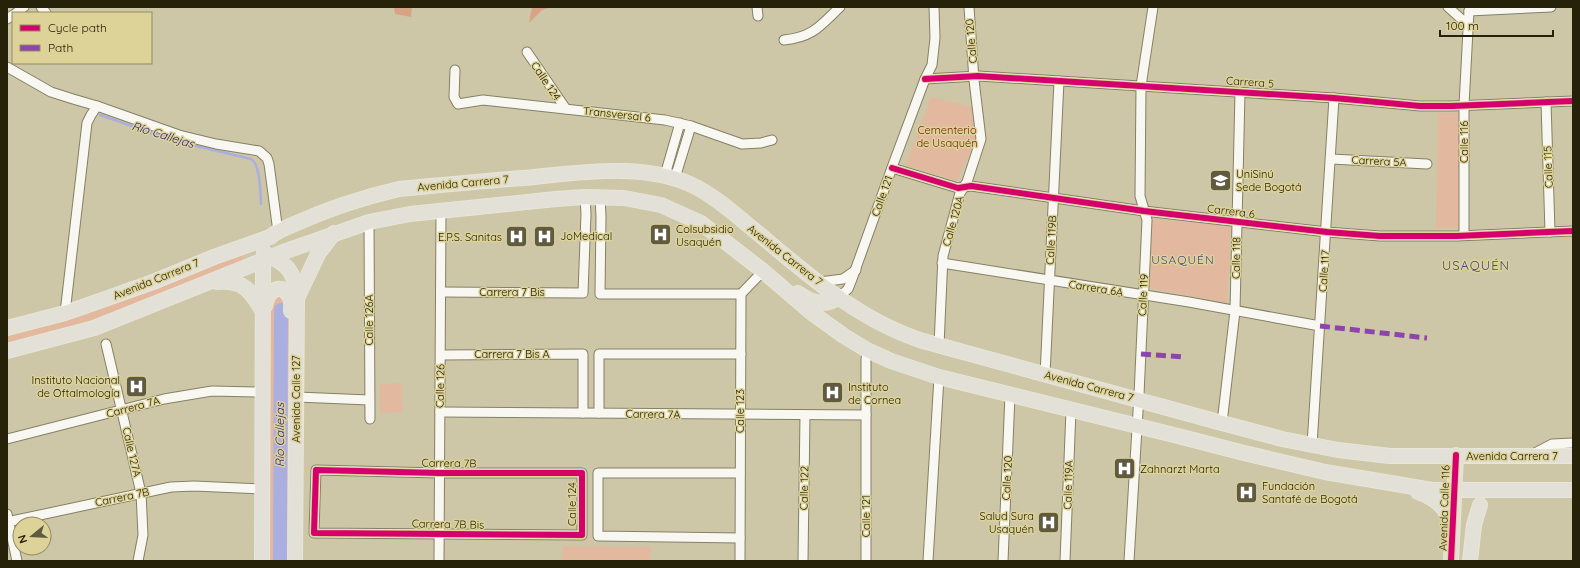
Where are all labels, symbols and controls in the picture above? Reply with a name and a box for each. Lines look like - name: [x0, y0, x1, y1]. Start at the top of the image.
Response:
- legend: [12, 12, 152, 64]
- scale bar: [1440, 12, 1553, 38]
- street label: Calle 120: [962, 18, 980, 64]
- text: 100 m: [1446, 18, 1479, 33]
- text: Cycle path: [48, 20, 107, 35]
- text: Path: [48, 40, 73, 55]
- street label: Calle 124: [528, 59, 564, 103]
- street label: Carrera 5: [1226, 73, 1274, 91]
- street label: Transversal 6: [583, 103, 652, 125]
- water label: Río Callejas: [130, 118, 198, 152]
- street label: Calle 116: [1457, 121, 1471, 163]
- park label: Cementerio de Usaquén: [916, 123, 978, 150]
- street label: Calle 115: [1540, 146, 1556, 188]
- street label: Carrera 5A: [1351, 153, 1407, 169]
- school or university icon: UniSinú Sede Bogotá: [1207, 167, 1233, 193]
- place label: UniSinú Sede Bogotá: [1236, 167, 1302, 194]
- street label: Avenida Carrera 7: [417, 172, 510, 194]
- street label: Calle 121: [868, 174, 896, 218]
- street label: Calle 120A: [939, 194, 967, 248]
- street label: Carrera 6: [1206, 201, 1256, 221]
- street label: Calle 119B: [1043, 215, 1059, 265]
- street label: Avenida Carrera 7: [745, 221, 826, 289]
- hospital icon: Colsubsidio Usaquén: [647, 222, 673, 248]
- place label: Colsubsidio Usaquén: [676, 222, 734, 249]
- hospital icon: JoMedical: [531, 223, 557, 249]
- hospital icon: E.P.S. Sanitas: [504, 224, 530, 250]
- place label: JoMedical: [560, 229, 612, 243]
- place label: E.P.S. Sanitas: [438, 230, 502, 244]
- street label: Calle 118: [1229, 237, 1243, 279]
- street label: Calle 117: [1316, 249, 1332, 292]
- district label: USAQUÉN: [1151, 252, 1215, 267]
- street label: Avenida Carrera 7: [111, 255, 201, 303]
- district label: USAQUÉN: [1442, 257, 1510, 273]
- street label: Calle 119: [1135, 274, 1151, 316]
- street label: Carrera 6A: [1068, 277, 1124, 299]
- street label: Carrera 7 Bis: [479, 285, 545, 299]
- street label: Calle 126A: [362, 294, 376, 346]
- street label: Carrera 7 Bis A: [474, 347, 550, 361]
- street label: Avenida Calle 127: [289, 355, 303, 443]
- street label: Calle 126: [433, 364, 447, 408]
- street label: Avenida Carrera 7: [1043, 367, 1135, 405]
- place label: Instituto Nacional de Oftalmología: [31, 373, 120, 400]
- hospital icon: Instituto Nacional de Oftalmología: [123, 373, 149, 399]
- hospital icon: Instituto de Cornea: [819, 380, 845, 406]
- place label: Instituto de Cornea: [848, 380, 901, 407]
- street label: Calle 123: [733, 389, 747, 433]
- street label: Carrera 7A: [105, 393, 161, 421]
- water label: Río Callejas: [272, 401, 287, 467]
- street label: Carrera 7A: [625, 407, 681, 421]
- street label: Calle 127A: [119, 426, 145, 478]
- street label: Avenida Carrera 7: [1466, 449, 1558, 463]
- street label: Calle 120: [999, 455, 1015, 501]
- street label: Carrera 7B: [421, 456, 477, 470]
- hospital icon: Zahnarzt Marta: [1111, 456, 1137, 482]
- street label: Calle 119A: [1060, 460, 1076, 510]
- place label: Zahnarzt Marta: [1140, 462, 1220, 476]
- street label: Avenida Calle 116: [1436, 465, 1452, 551]
- street label: Calle 122: [797, 466, 811, 510]
- hospital icon: Fundación Santafé de Bogotá: [1233, 479, 1259, 505]
- place label: Fundación Santafé de Bogotá: [1262, 479, 1358, 506]
- street label: Calle 124: [565, 482, 579, 526]
- street label: Carrera 7B: [94, 484, 150, 510]
- street label: Calle 121: [859, 495, 873, 537]
- place label: Salud Sura Usaquén: [980, 509, 1034, 536]
- hospital icon: Salud Sura Usaquén: [1036, 509, 1062, 535]
- north arrow: [12, 516, 52, 556]
- street label: Carrera 7B Bis: [412, 516, 484, 532]
- text: N: [15, 533, 30, 545]

